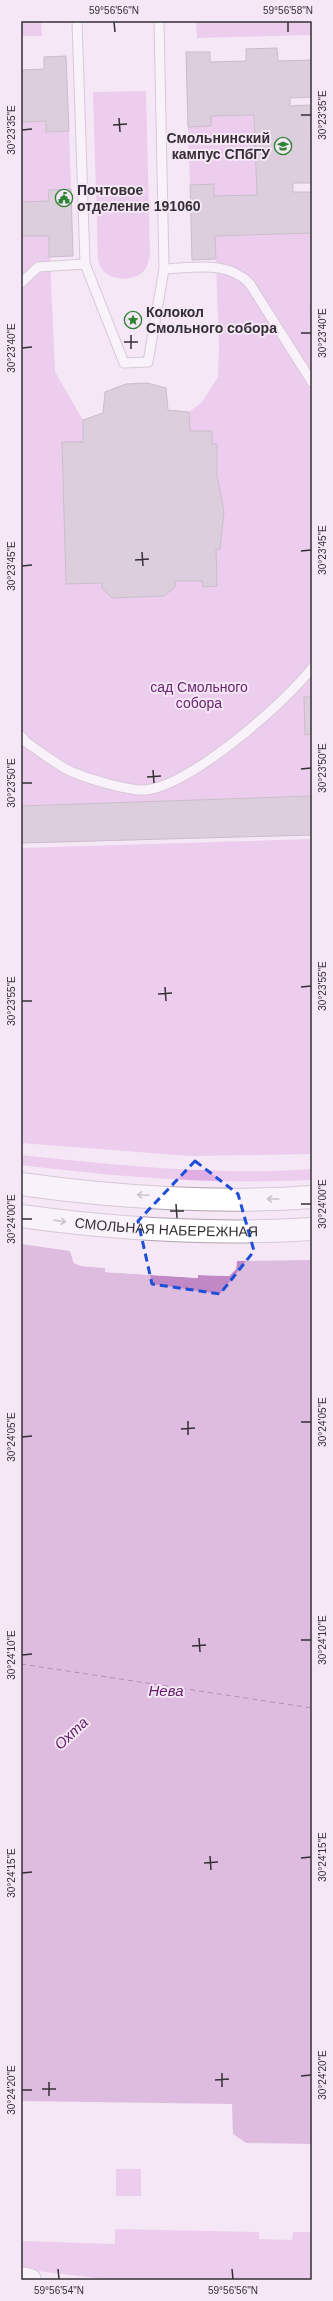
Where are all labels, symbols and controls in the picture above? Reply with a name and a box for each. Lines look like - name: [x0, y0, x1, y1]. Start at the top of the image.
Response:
- text: 59°56'56"N: [89, 5, 139, 16]
- text: 59°56'58"N: [263, 5, 313, 16]
- text: 30°23'35"E: [317, 90, 328, 140]
- text: 30°23'35"E: [6, 105, 17, 155]
- place label: Смольнинский кампус СПбГУ: [166, 130, 270, 162]
- school or university icon: Смольнинский кампус СПбГУ: [273, 136, 293, 156]
- place label: Почтовое отделение 191060: [77, 182, 201, 214]
- public building icon: Почтовое отделение 191060: [54, 188, 74, 208]
- place label: Колокол Смольного собора: [146, 304, 277, 336]
- text: 30°23'40"E: [317, 308, 328, 358]
- place icon: Колокол Смольного собора: [123, 310, 143, 330]
- text: 30°23'40"E: [6, 323, 17, 373]
- text: 30°23'45"E: [317, 525, 328, 575]
- text: 30°23'45"E: [6, 541, 17, 591]
- park label: сад Смольного собора: [150, 679, 248, 711]
- text: 30°23'50"E: [317, 743, 328, 793]
- text: 30°23'50"E: [6, 758, 17, 808]
- text: 30°23'55"E: [317, 961, 328, 1011]
- text: 30°23'55"E: [6, 976, 17, 1026]
- text: 30°24'00"E: [317, 1179, 328, 1229]
- one-way arrow: [137, 1192, 150, 1199]
- text: 30°24'00"E: [6, 1194, 17, 1244]
- one-way arrow: [267, 1195, 280, 1203]
- street label: СМОЛЬНАЯ НАБЕРЕЖНАЯ: [74, 1215, 258, 1239]
- one-way arrow: [53, 1217, 66, 1225]
- text: 30°24'05"E: [317, 1397, 328, 1447]
- text: 30°24'05"E: [6, 1412, 17, 1462]
- text: 30°24'10"E: [317, 1615, 328, 1665]
- text: 30°24'10"E: [6, 1630, 17, 1680]
- water label: Нева: [148, 1682, 184, 1699]
- water label: Охта: [51, 1713, 91, 1753]
- text: 30°24'15"E: [317, 1832, 328, 1882]
- text: 30°24'15"E: [6, 1848, 17, 1898]
- text: 30°24'20"E: [317, 2050, 328, 2100]
- text: 30°24'20"E: [6, 2065, 17, 2115]
- text: 59°56'54"N: [34, 2285, 84, 2296]
- text: 59°56'56"N: [208, 2285, 258, 2296]

